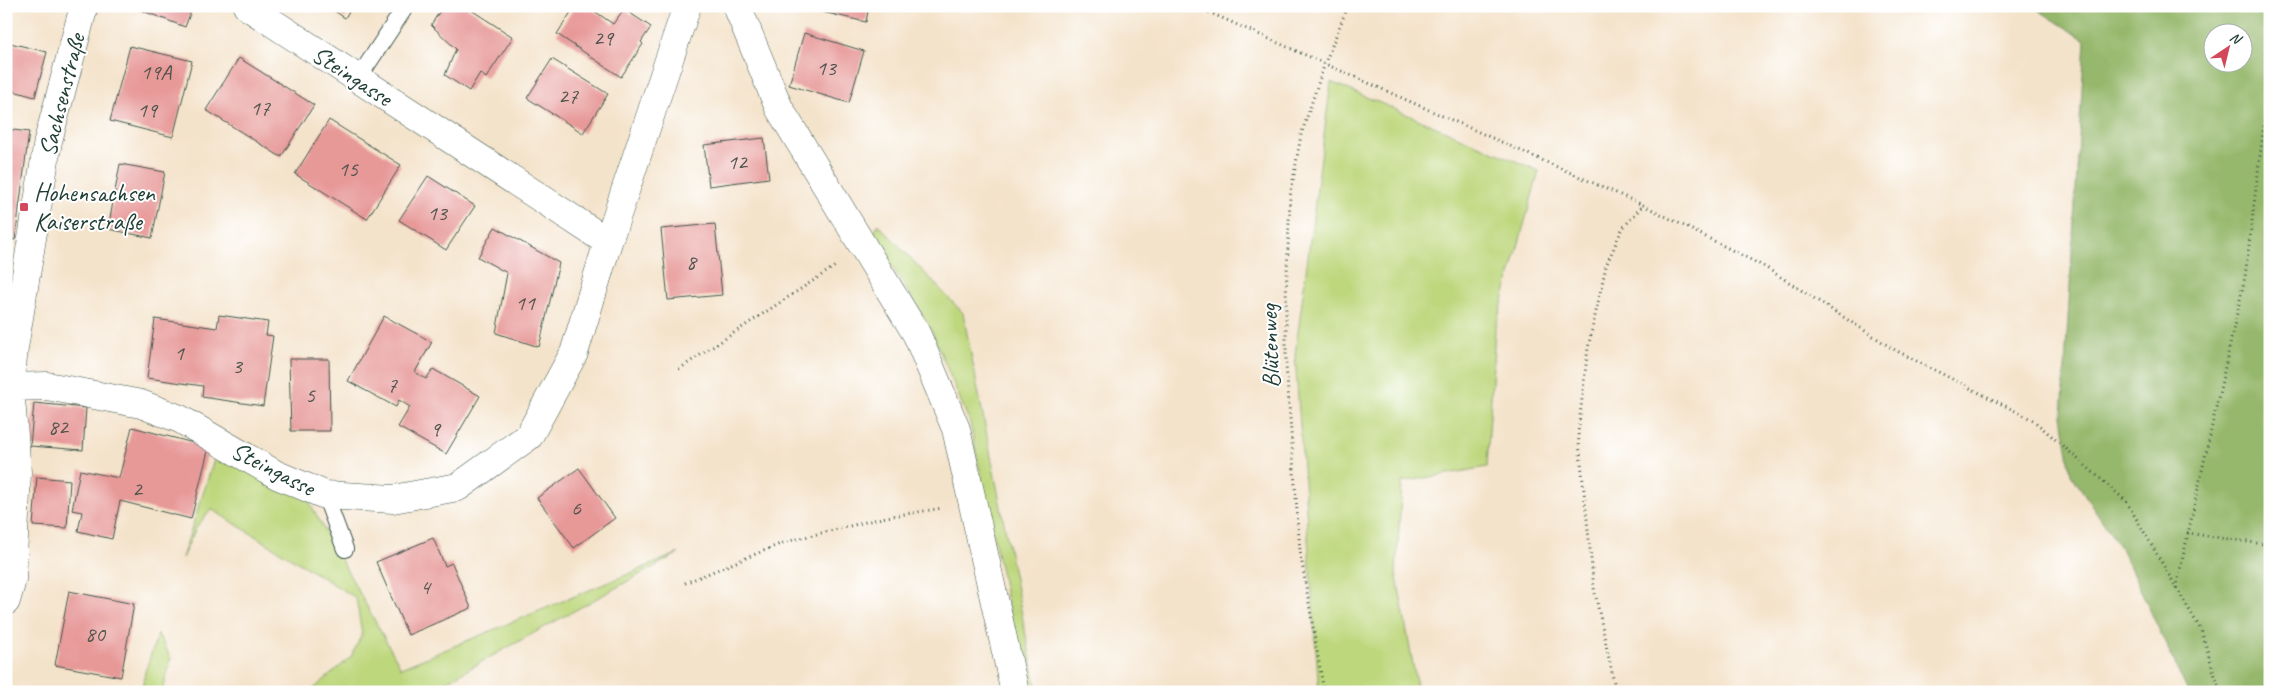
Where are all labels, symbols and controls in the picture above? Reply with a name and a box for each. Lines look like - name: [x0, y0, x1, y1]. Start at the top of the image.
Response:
- north arrow: [2204, 22, 2254, 72]
- house number: 29: [593, 24, 615, 52]
- text: N: [2227, 28, 2246, 49]
- street label: Sachsenstraße: [31, 29, 93, 160]
- street label: Steingasse: [306, 38, 400, 115]
- house number: 13: [816, 54, 838, 82]
- house number: 19A: [141, 58, 172, 86]
- house number: 27: [558, 82, 579, 110]
- house number: 17: [250, 94, 271, 122]
- house number: 19: [137, 96, 159, 124]
- house number: 12: [727, 148, 749, 176]
- house number: 15: [338, 155, 359, 183]
- place label: Hohensachsen Kaiserstraße: [34, 177, 156, 238]
- house number: 13: [427, 199, 449, 227]
- marker: Hohensachsen Kaiserstraße: [18, 201, 30, 213]
- house number: 8: [686, 248, 698, 276]
- house number: 11: [515, 289, 536, 317]
- street label: Blütenweg: [1252, 302, 1287, 389]
- house number: 1: [174, 339, 185, 367]
- house number: 3: [232, 352, 244, 380]
- house number: 7: [387, 371, 398, 399]
- house number: 5: [305, 381, 316, 409]
- house number: 82: [48, 413, 70, 441]
- house number: 9: [430, 415, 442, 443]
- street label: Steingasse: [226, 434, 322, 504]
- house number: 2: [132, 475, 144, 503]
- house number: 6: [571, 494, 582, 522]
- house number: 4: [420, 573, 432, 601]
- house number: 80: [85, 620, 107, 648]

